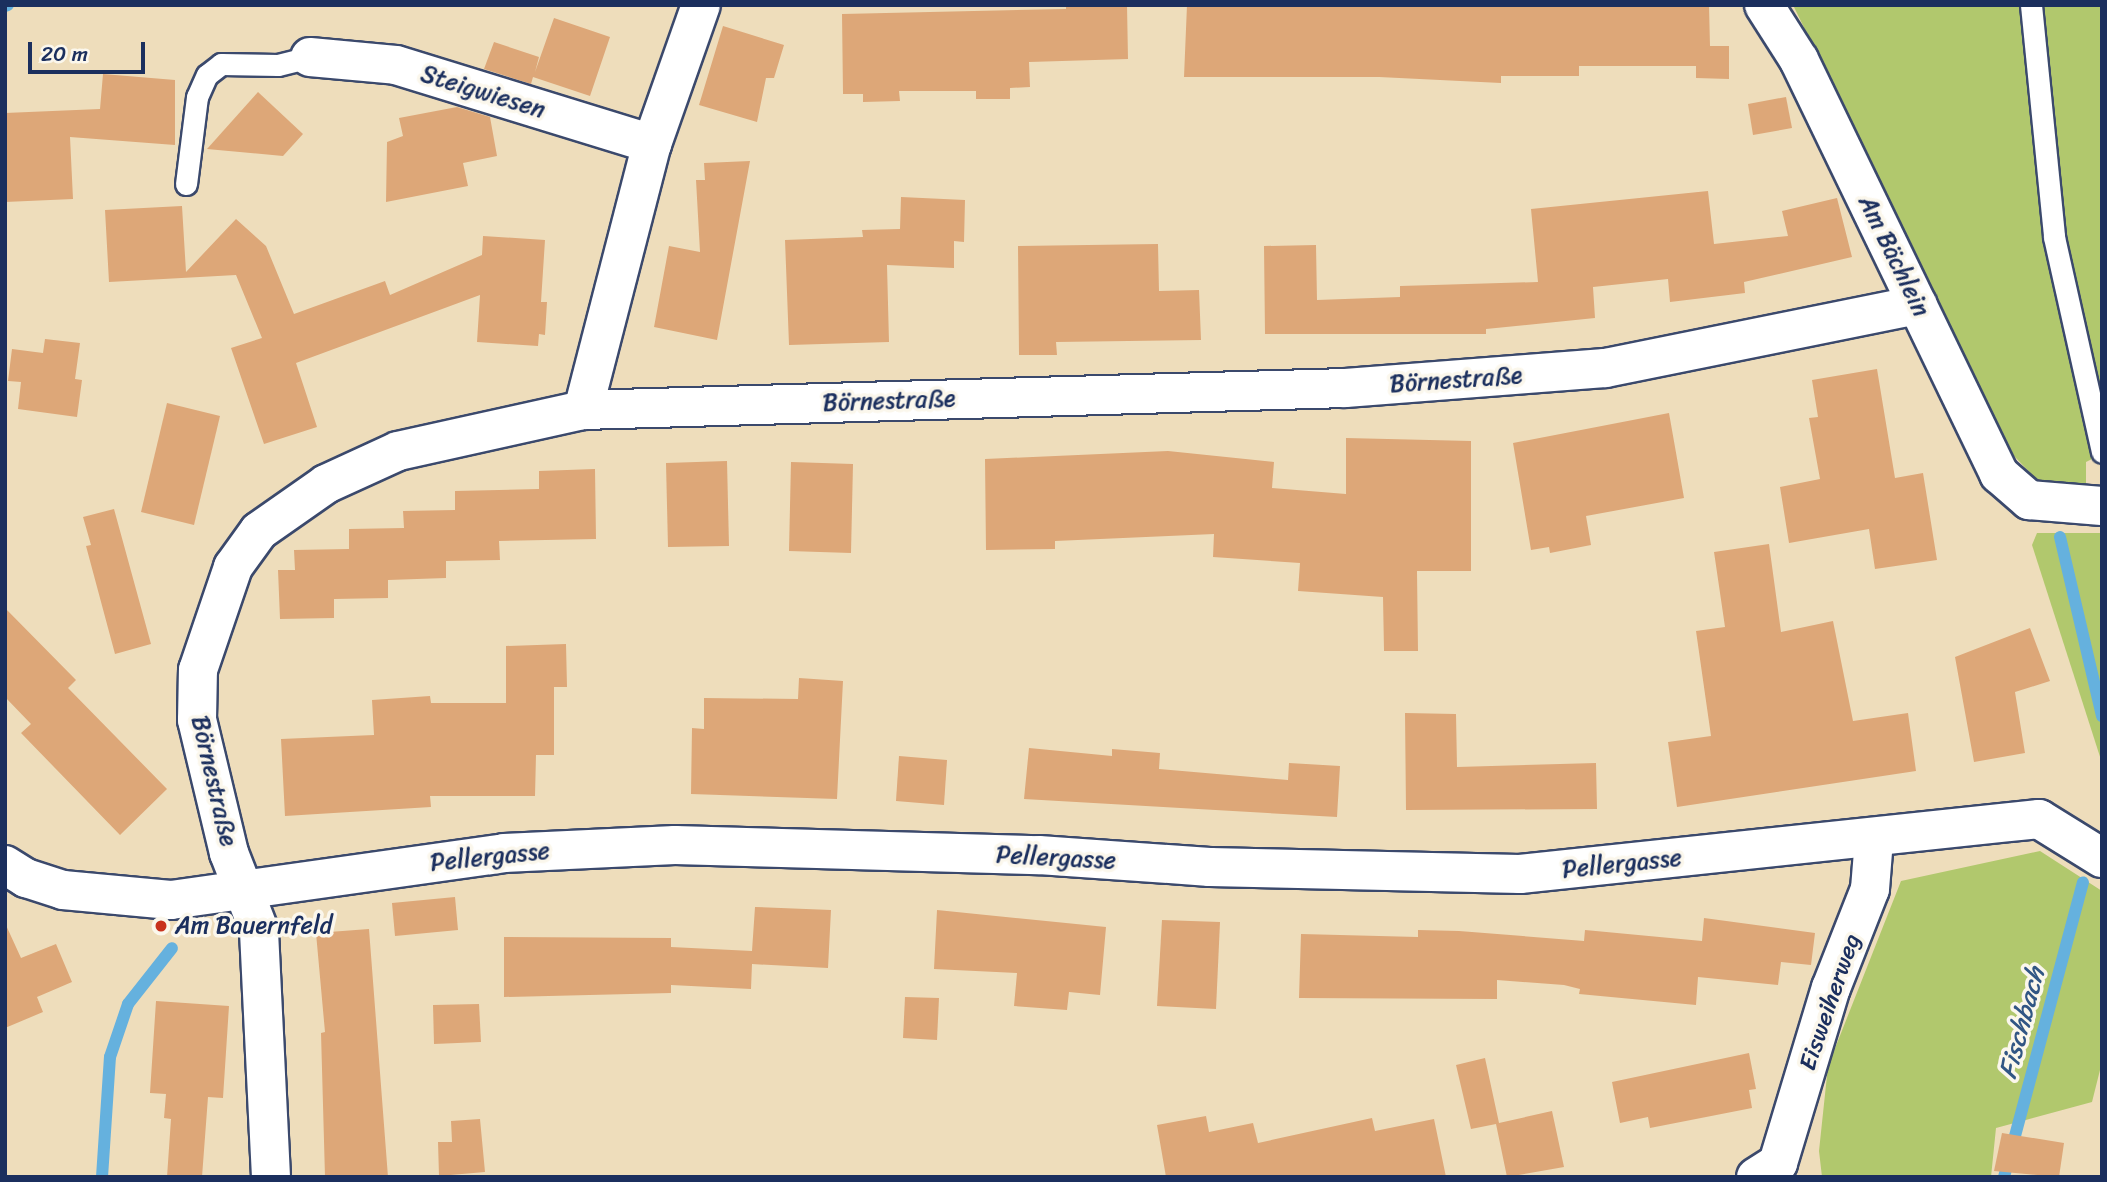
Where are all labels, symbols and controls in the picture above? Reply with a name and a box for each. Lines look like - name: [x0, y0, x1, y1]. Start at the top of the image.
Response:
- scale bar: [32, 28, 149, 72]
- text: 20 m: [41, 35, 88, 73]
- street label: Steigwiesen: [417, 59, 549, 125]
- street label: Am Bächlein: [1852, 191, 1936, 321]
- street label: Börnestraße: [1389, 361, 1523, 399]
- street label: Börnestraße: [822, 384, 956, 418]
- street label: Börnestraße: [185, 713, 243, 849]
- street label: Pellergasse: [429, 836, 551, 878]
- street label: Pellergasse: [995, 840, 1117, 876]
- street label: Pellergasse: [1561, 843, 1683, 885]
- place label: Am Bauernfeld: [175, 912, 332, 940]
- marker: Am Bauernfeld: [153, 918, 169, 934]
- street label: Eisweiherweg: [1793, 930, 1867, 1074]
- water label: Fischbach: [1992, 964, 2052, 1082]

